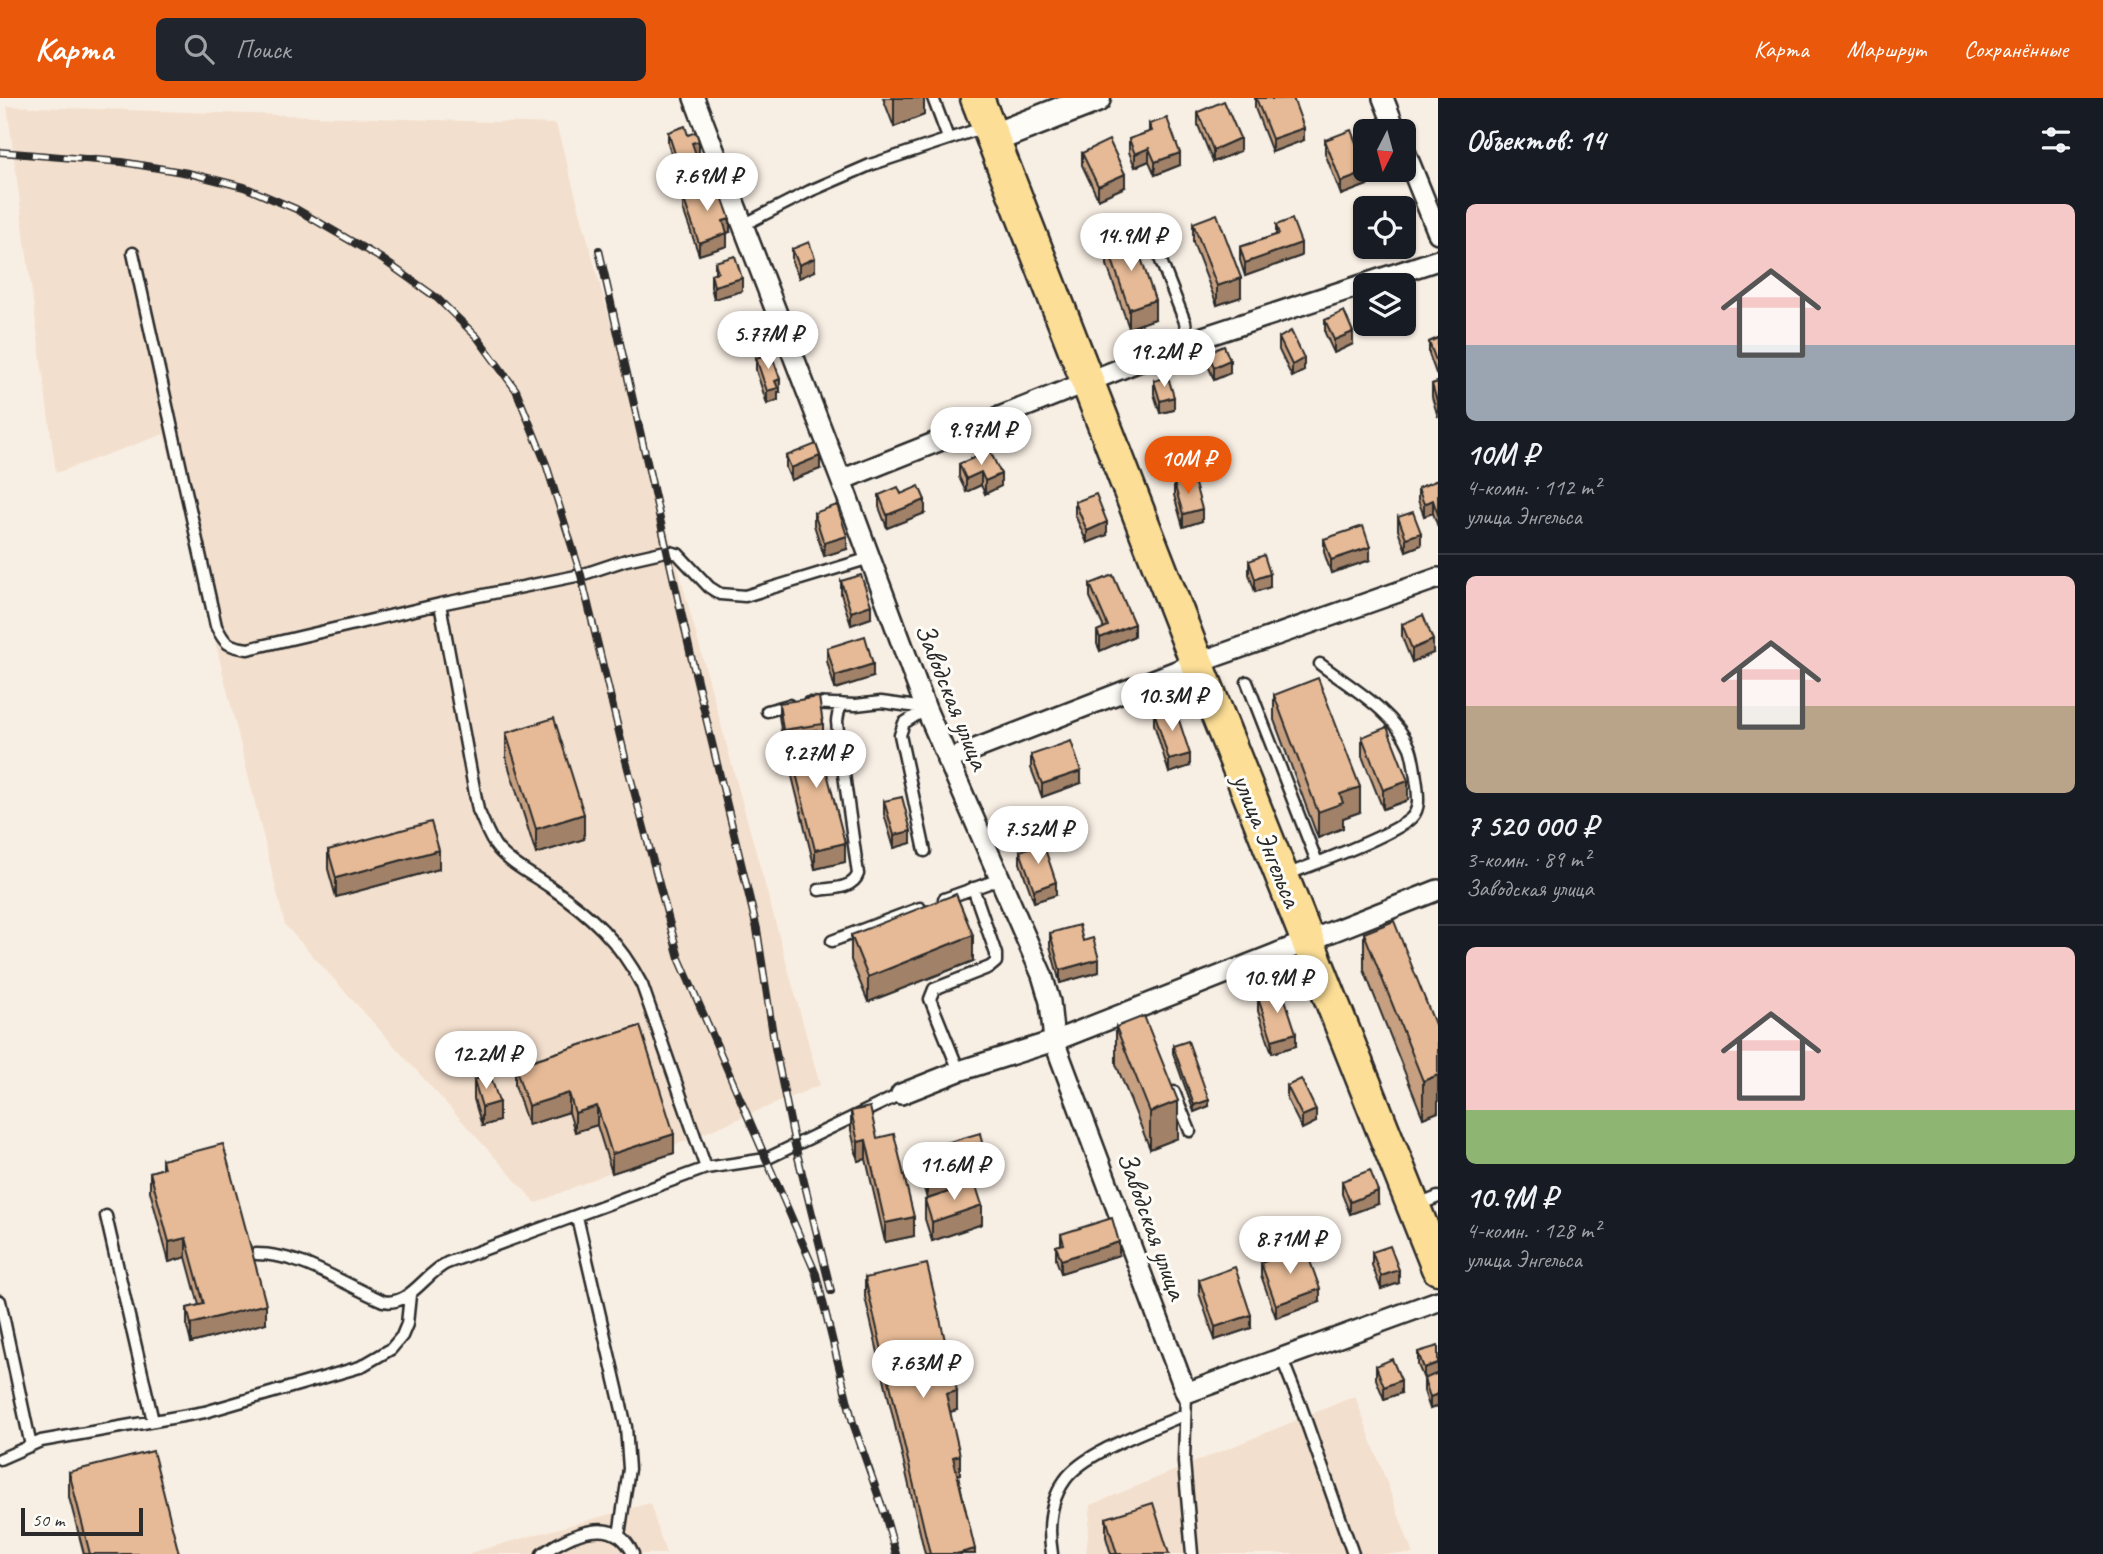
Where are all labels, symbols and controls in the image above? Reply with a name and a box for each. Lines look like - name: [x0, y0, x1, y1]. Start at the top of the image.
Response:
- search box: [156, 18, 646, 81]
- text: Карта: [35, 28, 114, 70]
- icon: search: [180, 30, 218, 68]
- text: Поиск: [236, 33, 290, 66]
- text: Карта: [1754, 34, 1809, 64]
- text: Маршрут: [1847, 34, 1926, 64]
- text: Сохранённые: [1964, 34, 2068, 64]
- north arrow: [1353, 119, 1416, 182]
- map controls: [1353, 119, 1416, 336]
- text: Объектов: 14: [1466, 121, 1605, 159]
- icon: filters: [2037, 121, 2075, 159]
- pin: 7.69M ₽: [642, 153, 772, 213]
- text: 7.69M ₽: [672, 161, 742, 190]
- button: locate: [1353, 196, 1416, 259]
- pin: 14.9M ₽: [1066, 214, 1196, 273]
- text: 14.9M ₽: [1096, 221, 1166, 250]
- icon: home: [1708, 250, 1834, 376]
- button: layers: [1353, 273, 1416, 336]
- pin: 5.77M ₽: [703, 312, 833, 371]
- text: 5.77M ₽: [733, 319, 803, 348]
- pin: 19.2M ₽: [1099, 330, 1229, 389]
- text: 19.2M ₽: [1129, 337, 1199, 366]
- pin: 9.97M ₽: [916, 408, 1046, 467]
- text: 9.97M ₽: [946, 415, 1016, 444]
- text: 10M ₽: [1466, 435, 1538, 473]
- pin: 10M ₽: [1139, 436, 1237, 496]
- text: 10M ₽: [1161, 444, 1215, 473]
- text: 4-комн. · 112 m²: [1466, 473, 1600, 502]
- text: улица Энгельса: [1466, 502, 1582, 531]
- street label: Заводская улица: [907, 618, 998, 776]
- icon: home: [1708, 622, 1834, 748]
- pin: 10.3M ₽: [1107, 674, 1237, 733]
- text: 10.3M ₽: [1137, 681, 1207, 710]
- pin: 9.27M ₽: [751, 730, 881, 790]
- text: 9.27M ₽: [781, 738, 851, 767]
- street label: улица Энгельса: [1224, 767, 1311, 914]
- pin: 7.52M ₽: [973, 806, 1103, 866]
- text: 7 520 000 ₽: [1466, 807, 1597, 845]
- text: 7.52M ₽: [1003, 814, 1073, 843]
- text: 3-комн. · 89 m²: [1466, 845, 1590, 874]
- text: Заводская улица: [1466, 874, 1594, 903]
- pin: 10.9M ₽: [1212, 956, 1342, 1015]
- text: 10.9M ₽: [1242, 963, 1312, 992]
- icon: home: [1708, 993, 1834, 1119]
- pin: 12.2M ₽: [421, 1032, 551, 1091]
- text: 12.2M ₽: [451, 1039, 521, 1068]
- pin: 11.6M ₽: [889, 1142, 1019, 1202]
- street label: Заводская улица: [1110, 1146, 1196, 1306]
- text: 11.6M ₽: [919, 1150, 989, 1179]
- text: 10.9M ₽: [1466, 1178, 1557, 1216]
- pin: 8.71M ₽: [1225, 1216, 1355, 1276]
- text: 4-комн. · 128 m²: [1466, 1216, 1600, 1245]
- text: 8.71M ₽: [1255, 1224, 1325, 1253]
- text: улица Энгельса: [1466, 1245, 1582, 1274]
- pin: 7.63M ₽: [858, 1340, 988, 1400]
- text: 7.63M ₽: [888, 1348, 958, 1377]
- scale bar: [21, 1505, 144, 1537]
- text: 50 m: [32, 1508, 64, 1532]

